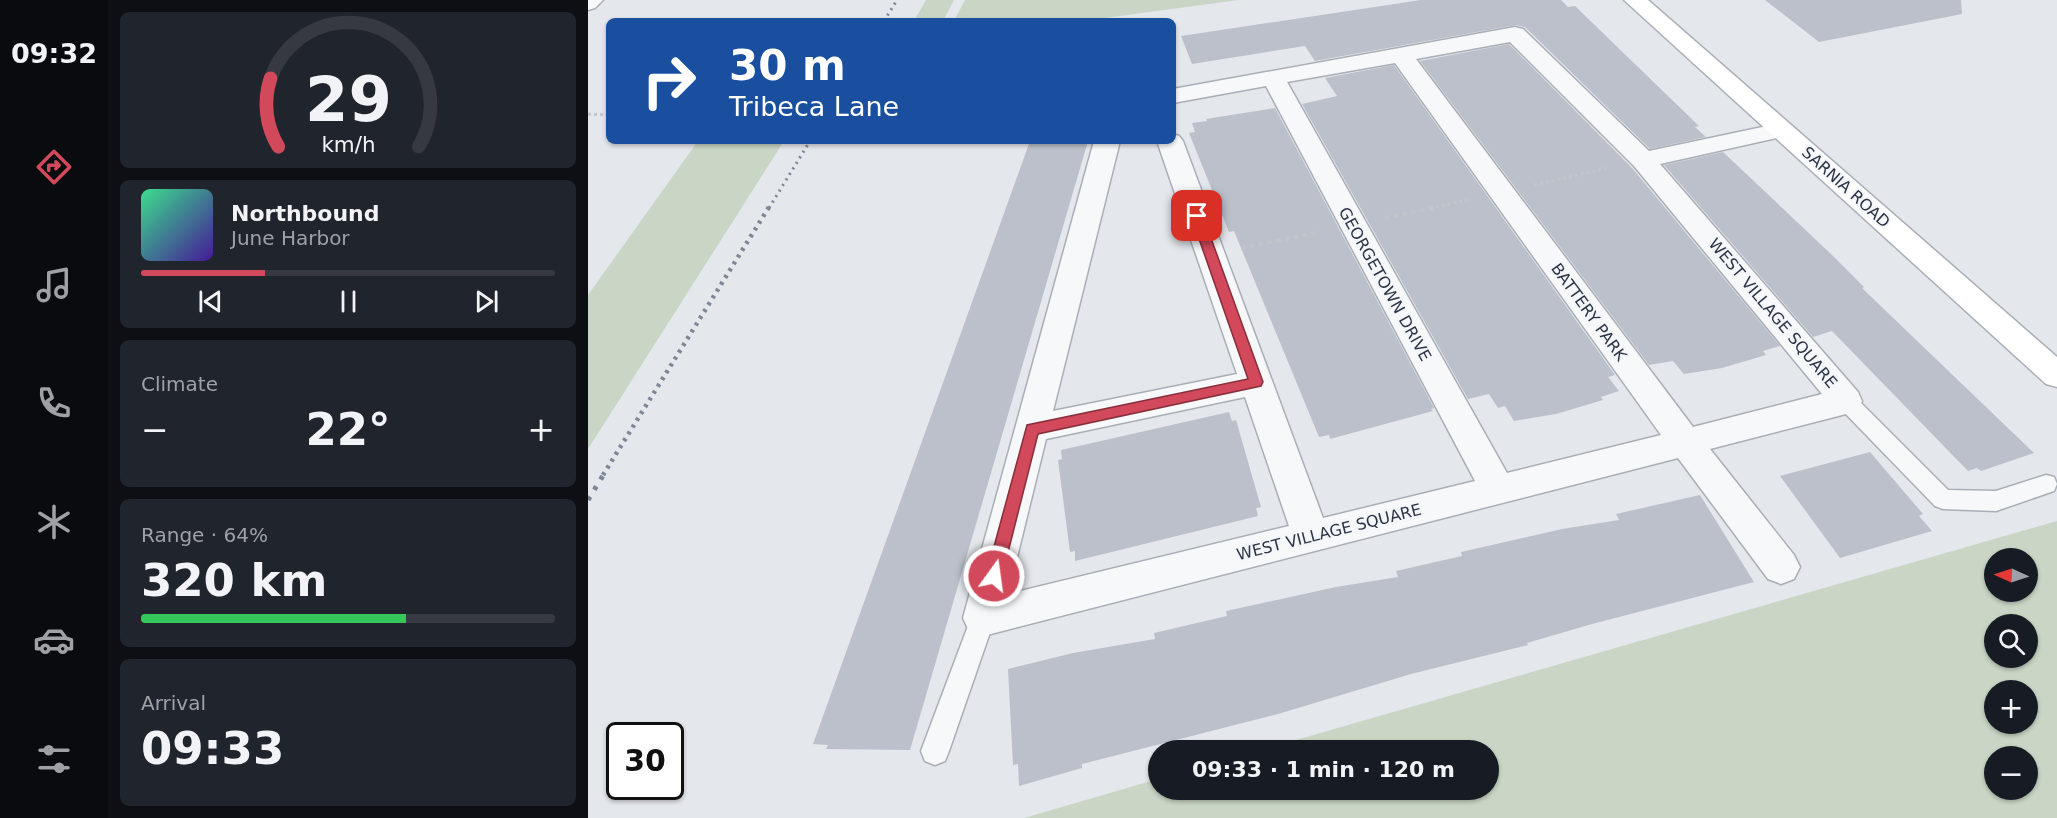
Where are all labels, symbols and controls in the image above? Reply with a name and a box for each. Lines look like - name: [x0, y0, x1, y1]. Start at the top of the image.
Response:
- text: 09:32: [11, 38, 97, 69]
- text: 30 m: [729, 41, 846, 90]
- icon: right: [630, 42, 708, 120]
- text: 29: [305, 63, 391, 136]
- text: Tribeca Lane: [729, 91, 899, 122]
- text: km/h: [321, 132, 375, 157]
- street label: SARNIA ROAD: [1798, 142, 1894, 232]
- icon: directions: [33, 146, 75, 188]
- pin: [1171, 190, 1222, 241]
- icon: arrive: [1180, 199, 1213, 232]
- text: Northbound: [231, 201, 380, 226]
- street label: GEORGETOWN DRIVE: [1335, 204, 1435, 364]
- text: June Harbor: [231, 226, 350, 250]
- street label: WEST VILLAGE SQUARE: [1705, 234, 1841, 392]
- street label: BATTERY PARK: [1547, 259, 1631, 365]
- icon: music: [33, 264, 75, 306]
- icon: previous: [194, 285, 227, 318]
- icon: pause: [332, 285, 365, 318]
- icon: next: [470, 285, 503, 318]
- text: Climate: [141, 372, 218, 396]
- icon: phone: [33, 382, 75, 424]
- text: 22°: [305, 403, 391, 456]
- text: −: [141, 410, 169, 449]
- text: +: [527, 410, 555, 449]
- street label: WEST VILLAGE SQUARE: [1235, 500, 1423, 564]
- icon: climate: [33, 501, 75, 543]
- text: Range · 64%: [141, 523, 268, 547]
- position arrow: [962, 544, 1026, 608]
- north arrow: [1984, 548, 2038, 602]
- map controls: [1984, 548, 2038, 800]
- text: 320 km: [141, 554, 327, 607]
- button: search: [1984, 614, 2038, 668]
- icon: car: [33, 619, 75, 661]
- button: +: [1984, 680, 2038, 734]
- text: Arrival: [141, 691, 206, 715]
- text: 09:33: [141, 722, 284, 775]
- speed limit sign: 30: [606, 722, 684, 800]
- icon: filters: [33, 738, 75, 780]
- button: −: [1984, 746, 2038, 800]
- text: 09:33 · 1 min · 120 m: [1192, 757, 1455, 782]

